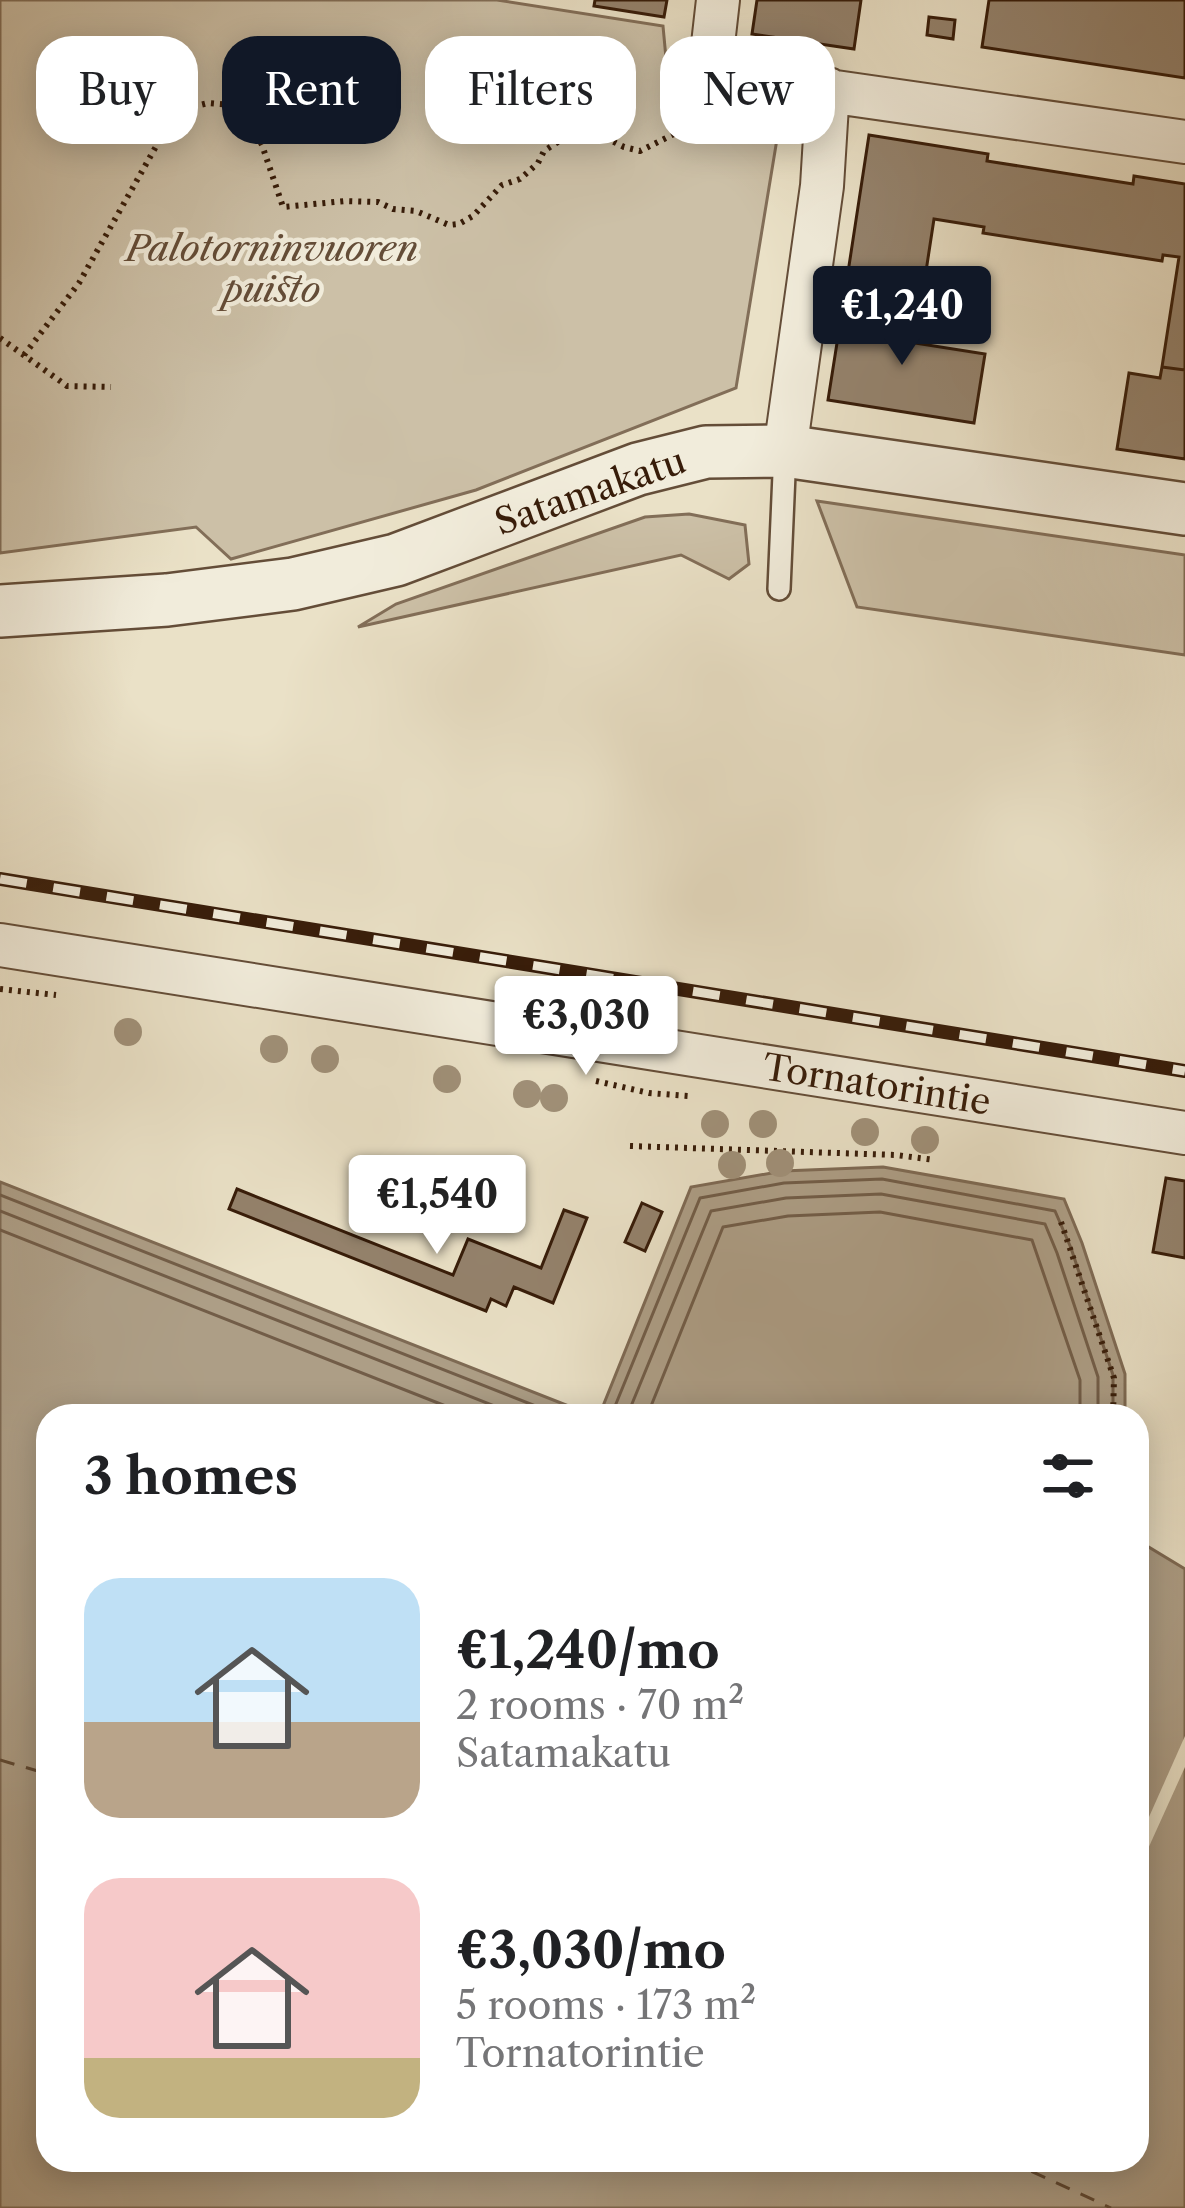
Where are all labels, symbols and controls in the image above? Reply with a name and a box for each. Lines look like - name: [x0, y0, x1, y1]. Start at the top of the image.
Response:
- chip: Buy: [36, 36, 198, 144]
- chip: Rent: [222, 36, 401, 144]
- chip: Filters: [425, 36, 636, 144]
- chip: New: [660, 36, 835, 144]
- park label: Palotorninvuoren puisto: [123, 226, 418, 311]
- pin: €1,240: [804, 266, 1000, 368]
- text: €1,240: [840, 281, 964, 329]
- street label: Satamakatu: [489, 438, 691, 544]
- pin: €3,030: [488, 976, 684, 1078]
- text: €3,030: [522, 991, 650, 1039]
- street label: Tornatorintie: [760, 1044, 994, 1124]
- pin: €1,540: [339, 1155, 535, 1257]
- text: €1,540: [376, 1170, 498, 1218]
- icon: filters: [1035, 1443, 1101, 1509]
- text: 3 homes: [84, 1445, 298, 1507]
- text: €1,240/mo: [456, 1619, 720, 1681]
- icon: home: [180, 1626, 324, 1770]
- text: 2 rooms · 70 m²: [456, 1681, 744, 1729]
- text: Satamakatu: [456, 1729, 671, 1777]
- text: €3,030/mo: [456, 1919, 726, 1981]
- icon: home: [180, 1926, 324, 2070]
- text: 5 rooms · 173 m²: [456, 1981, 756, 2029]
- text: Tornatorintie: [456, 2029, 705, 2077]

